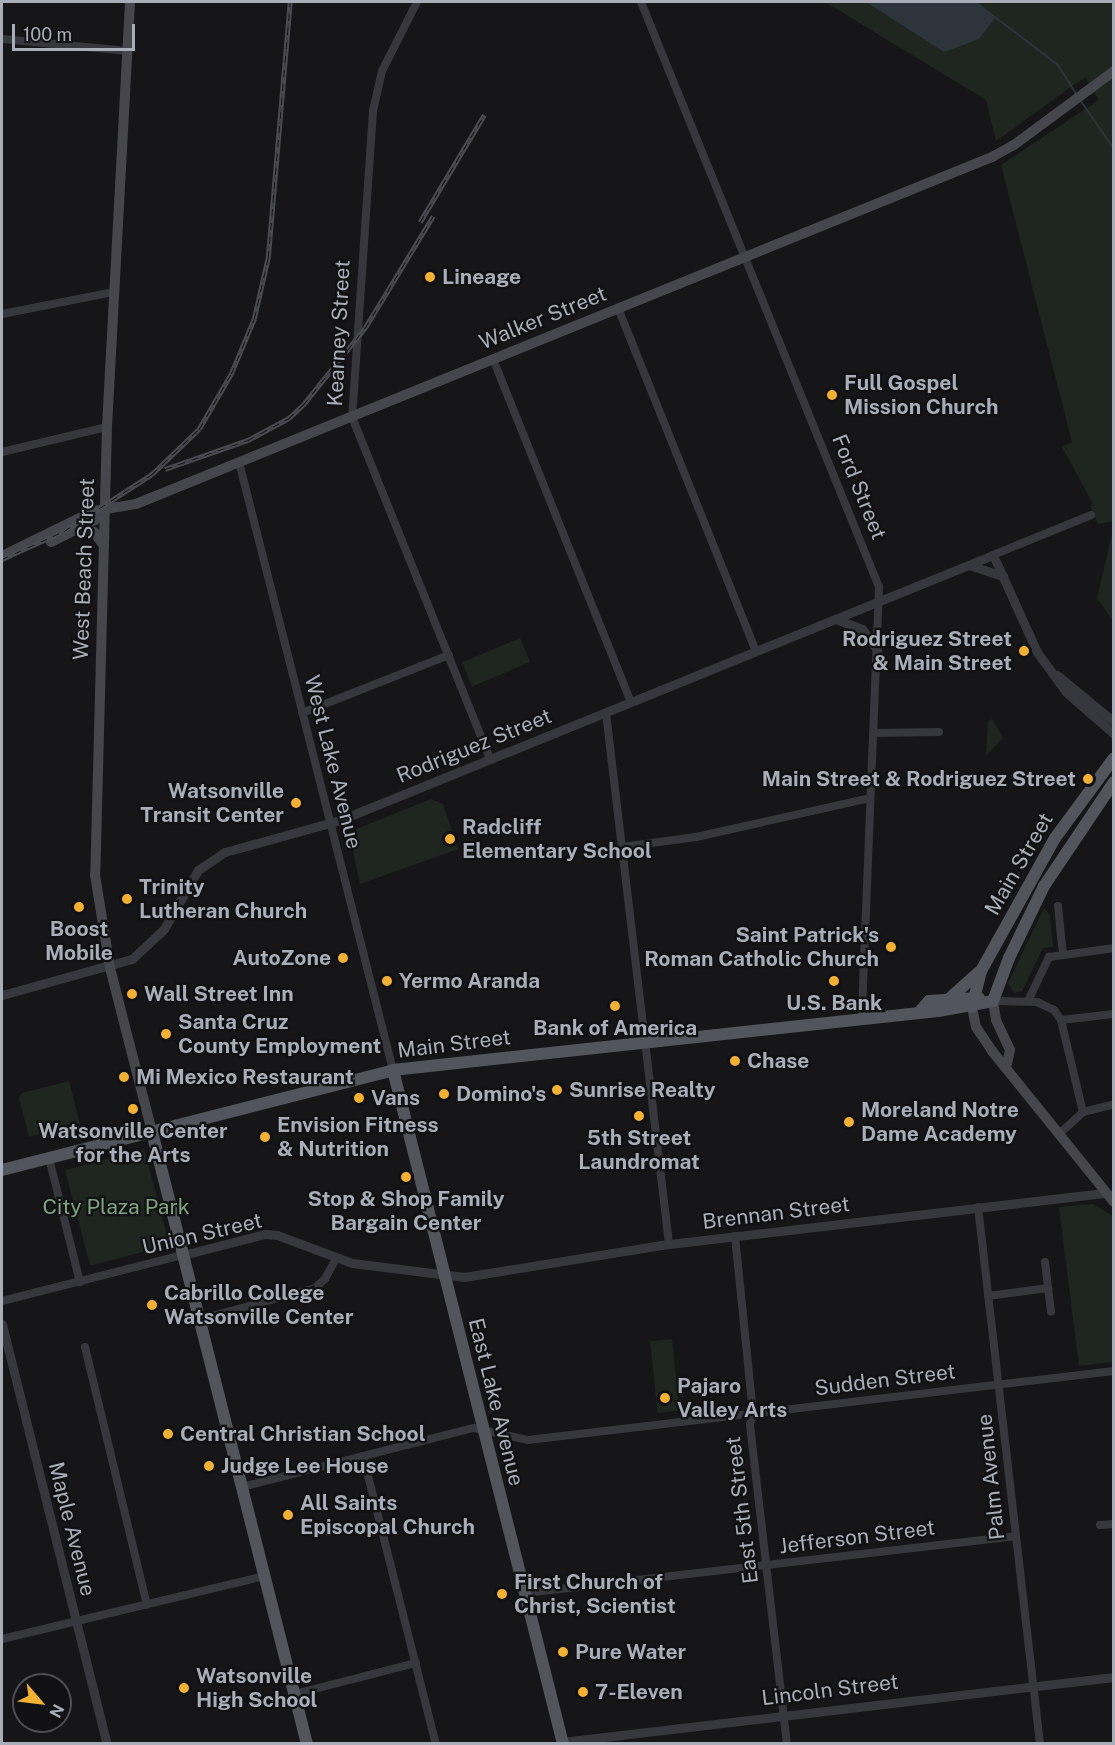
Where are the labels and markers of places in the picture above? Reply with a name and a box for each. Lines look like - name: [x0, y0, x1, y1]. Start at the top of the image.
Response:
- place label: Lineage: [442, 264, 521, 290]
- marker: Lineage: [423, 270, 437, 284]
- place label: Full Gospel Mission Church: [844, 370, 998, 420]
- marker: Full Gospel Mission Church: [825, 388, 839, 402]
- place label: Rodriguez Street & Main Street: [842, 626, 1012, 676]
- marker: Rodriguez Street & Main Street: [1017, 644, 1031, 658]
- place label: Main Street & Rodriguez Street: [762, 766, 1076, 792]
- marker: Main Street & Rodriguez Street: [1081, 772, 1095, 786]
- place label: Watsonville Transit Center: [140, 778, 284, 828]
- marker: Watsonville Transit Center: [289, 796, 303, 810]
- place label: Radcliff Elementary School: [462, 814, 652, 864]
- marker: Radcliff Elementary School: [443, 832, 457, 846]
- place label: Trinity Lutheran Church: [139, 874, 307, 924]
- marker: Trinity Lutheran Church: [120, 892, 134, 906]
- marker: Boost Mobile: [72, 900, 86, 914]
- place label: Boost Mobile: [45, 916, 113, 966]
- place label: Saint Patrick's Roman Catholic Church: [644, 922, 879, 972]
- marker: Saint Patrick's Roman Catholic Church: [884, 940, 898, 954]
- place label: AutoZone: [233, 945, 331, 971]
- marker: AutoZone: [336, 951, 350, 965]
- place label: Yermo Aranda: [399, 968, 540, 994]
- marker: Yermo Aranda: [380, 974, 394, 988]
- marker: U.S. Bank: [827, 974, 841, 988]
- place label: Wall Street Inn: [144, 981, 294, 1007]
- marker: Wall Street Inn: [125, 987, 139, 1001]
- place label: U.S. Bank: [786, 990, 882, 1016]
- marker: Bank of America: [608, 999, 622, 1013]
- place label: Santa Cruz County Employment: [178, 1009, 381, 1059]
- place label: Bank of America: [533, 1015, 697, 1041]
- marker: Santa Cruz County Employment: [159, 1027, 173, 1041]
- place label: Chase: [747, 1048, 809, 1074]
- marker: Chase: [728, 1054, 742, 1068]
- place label: Mi Mexico Restaurant: [136, 1064, 354, 1090]
- marker: Mi Mexico Restaurant: [117, 1070, 131, 1084]
- place label: Sunrise Realty: [569, 1077, 716, 1103]
- place label: Domino's: [456, 1081, 546, 1107]
- marker: Sunrise Realty: [550, 1083, 564, 1097]
- place label: Vans: [371, 1085, 420, 1111]
- marker: Domino's: [437, 1087, 451, 1101]
- marker: Vans: [352, 1091, 366, 1105]
- place label: Moreland Notre Dame Academy: [861, 1097, 1019, 1147]
- marker: Watsonville Center for the Arts: [126, 1102, 140, 1116]
- marker: 5th Street Laundromat: [632, 1109, 646, 1123]
- place label: Envision Fitness & Nutrition: [277, 1112, 439, 1162]
- marker: Moreland Notre Dame Academy: [842, 1115, 856, 1129]
- place label: Watsonville Center for the Arts: [38, 1118, 228, 1168]
- place label: 5th Street Laundromat: [578, 1125, 700, 1175]
- marker: Envision Fitness & Nutrition: [258, 1130, 272, 1144]
- marker: Stop & Shop Family Bargain Center: [399, 1170, 413, 1184]
- place label: Stop & Shop Family Bargain Center: [307, 1186, 505, 1236]
- place label: Cabrillo College Watsonville Center: [164, 1280, 353, 1330]
- marker: Cabrillo College Watsonville Center: [145, 1298, 159, 1312]
- place label: Pajaro Valley Arts: [677, 1373, 787, 1423]
- marker: Pajaro Valley Arts: [658, 1391, 672, 1405]
- place label: Central Christian School: [180, 1421, 426, 1447]
- marker: Central Christian School: [161, 1427, 175, 1441]
- place label: Judge Lee House: [221, 1453, 389, 1479]
- marker: Judge Lee House: [202, 1459, 216, 1473]
- place label: All Saints Episcopal Church: [300, 1490, 475, 1540]
- marker: All Saints Episcopal Church: [281, 1508, 295, 1522]
- place label: First Church of Christ, Scientist: [514, 1569, 676, 1619]
- marker: First Church of Christ, Scientist: [495, 1587, 509, 1601]
- place label: Pure Water: [575, 1639, 687, 1665]
- marker: Pure Water: [556, 1645, 570, 1659]
- place label: Watsonville High School: [196, 1663, 317, 1713]
- place label: 7-Eleven: [595, 1679, 683, 1705]
- marker: Watsonville High School: [177, 1681, 191, 1695]
- marker: 7-Eleven: [576, 1685, 590, 1699]

